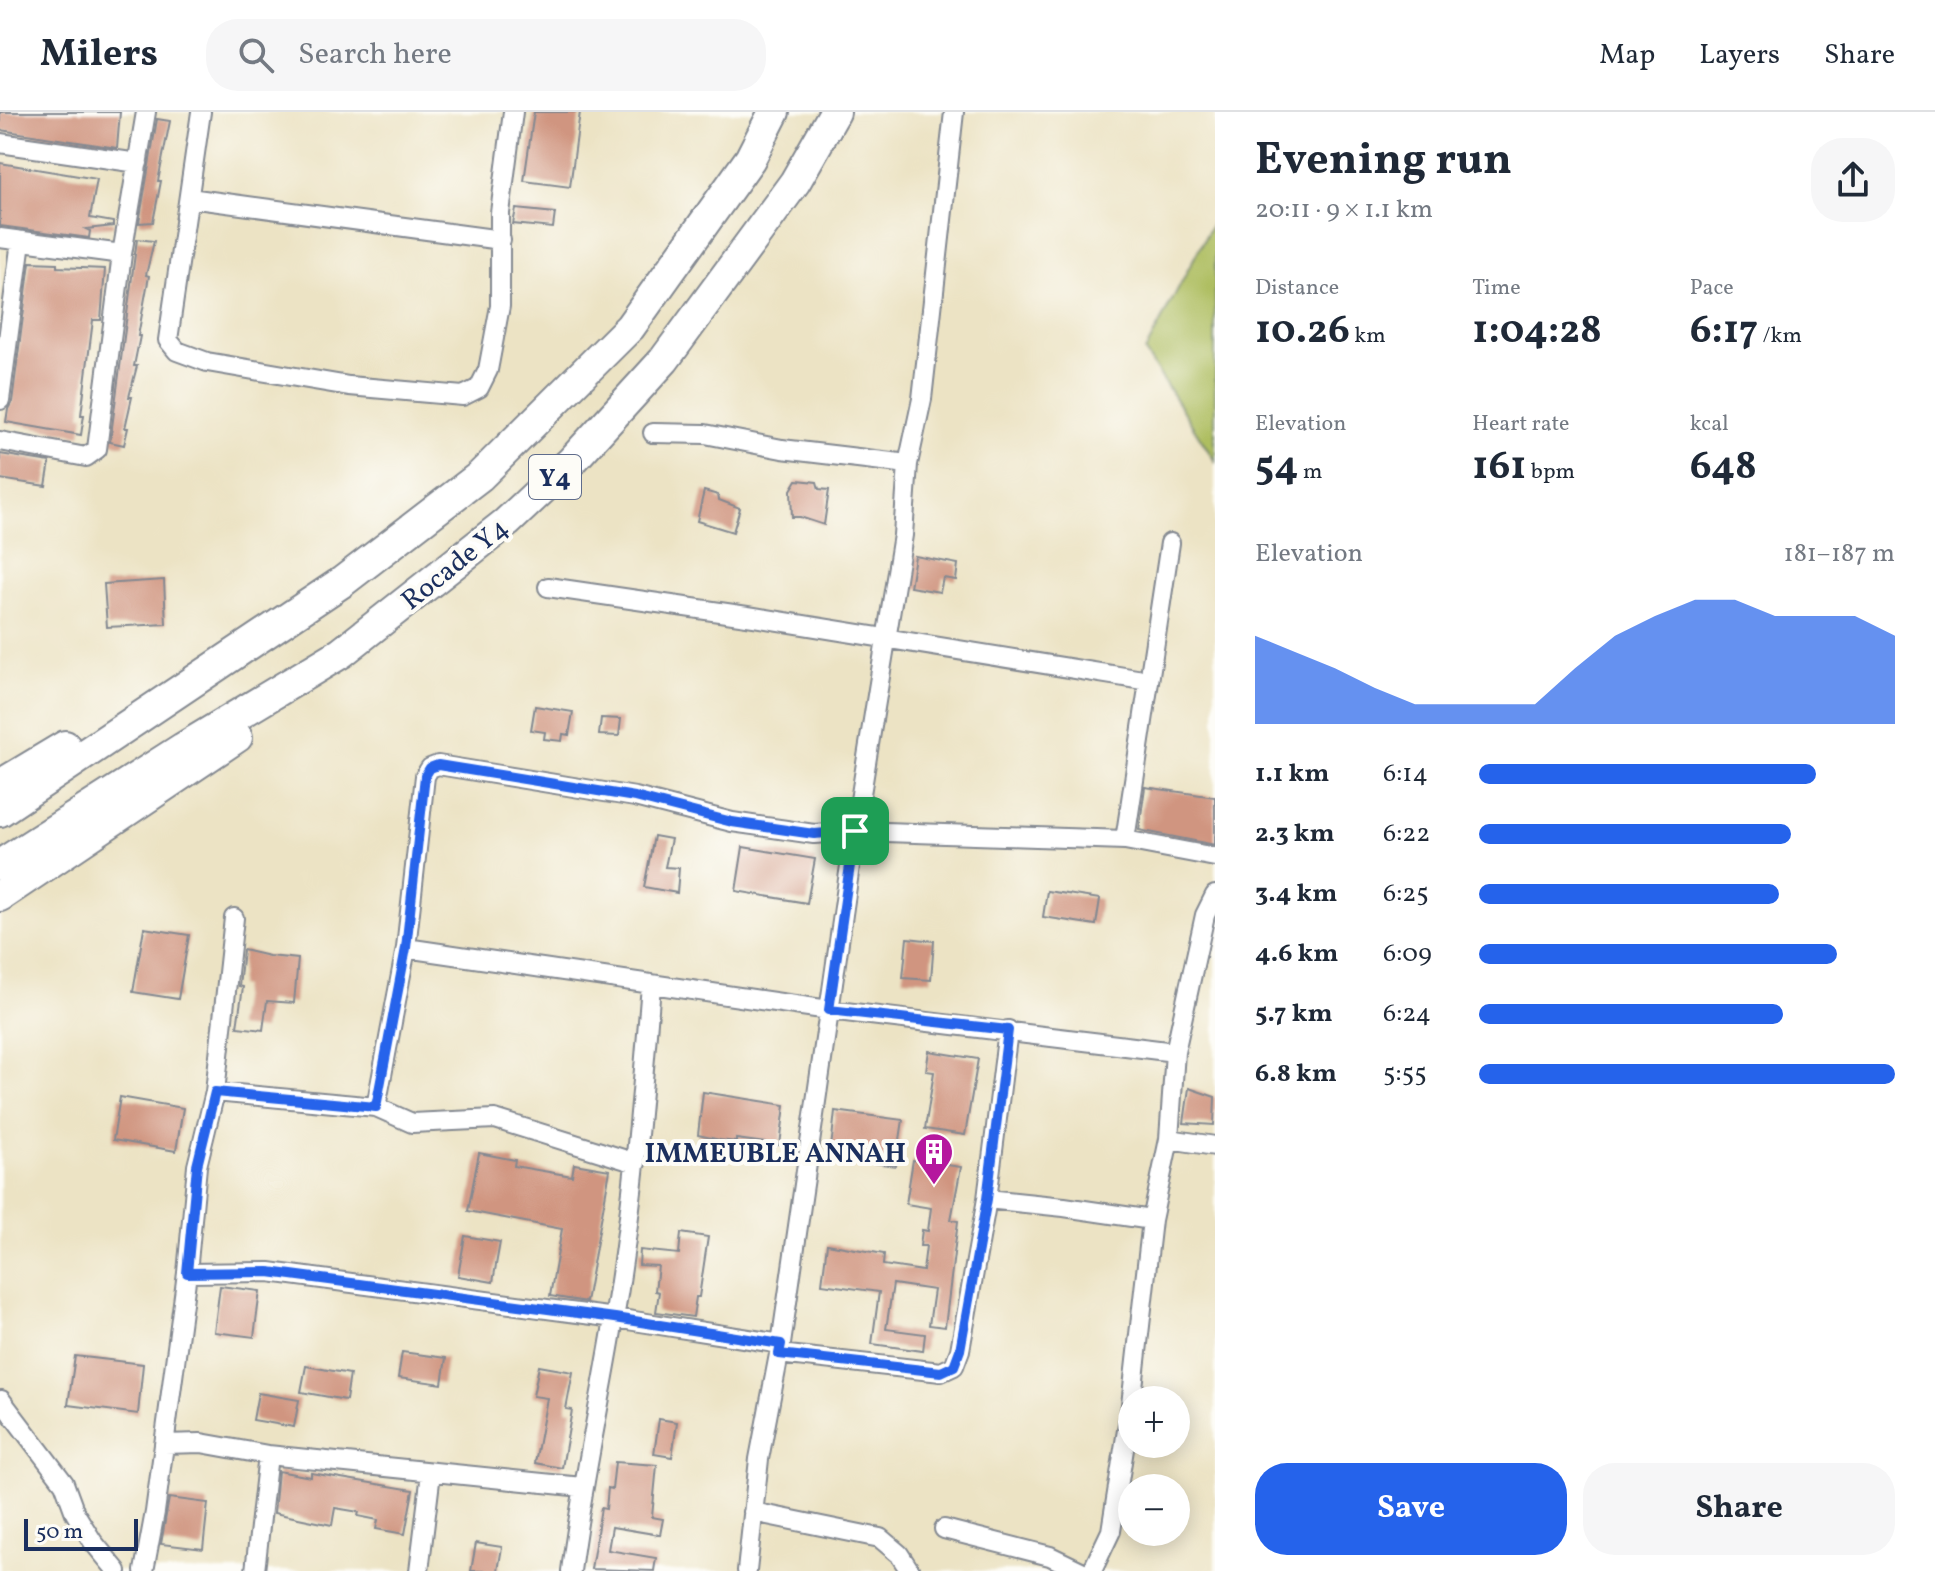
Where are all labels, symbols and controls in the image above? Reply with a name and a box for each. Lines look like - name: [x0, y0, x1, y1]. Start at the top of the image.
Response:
- search box: [206, 19, 766, 91]
- text: Milers: [40, 29, 158, 82]
- icon: search: [234, 33, 278, 77]
- text: Search here: [298, 34, 452, 76]
- text: Map: [1599, 36, 1655, 75]
- text: Layers: [1699, 36, 1780, 75]
- text: Share: [1824, 36, 1895, 75]
- text: Evening run: [1255, 131, 1512, 192]
- button: share: [1811, 138, 1895, 222]
- text: 20:11 · 9 × 1.1 km: [1255, 192, 1433, 228]
- text: Distance: [1255, 273, 1339, 304]
- text: Time: [1472, 273, 1521, 304]
- text: Pace: [1690, 273, 1734, 304]
- text: 10.26: [1255, 304, 1350, 360]
- text: 1:04:28: [1472, 304, 1602, 360]
- text: 6:17: [1690, 304, 1758, 360]
- text: km: [1350, 321, 1386, 352]
- text: /km: [1758, 321, 1802, 352]
- text: Elevation: [1255, 409, 1346, 440]
- text: Heart rate: [1472, 409, 1569, 440]
- text: kcal: [1690, 409, 1729, 440]
- text: 54: [1255, 440, 1298, 496]
- text: 161: [1472, 440, 1526, 496]
- text: 648: [1690, 440, 1757, 496]
- road number: Y4: [529, 455, 581, 499]
- text: m: [1298, 457, 1322, 488]
- text: bpm: [1526, 457, 1575, 488]
- street label: Rocade Y4: [394, 509, 518, 620]
- text: Elevation: [1255, 536, 1363, 572]
- text: 181–187 m: [1784, 536, 1895, 572]
- text: 1.1 km: [1255, 756, 1329, 792]
- text: 6:14: [1383, 756, 1428, 792]
- pin: [821, 797, 889, 865]
- icon: arrive: [833, 809, 877, 853]
- text: 2.3 km: [1255, 816, 1335, 852]
- text: 6:22: [1383, 816, 1430, 852]
- text: 3.4 km: [1255, 876, 1338, 912]
- text: 6:25: [1383, 876, 1429, 912]
- text: 4.6 km: [1255, 936, 1339, 972]
- text: 6:09: [1383, 936, 1432, 972]
- text: 5.7 km: [1255, 996, 1333, 1032]
- text: 6:24: [1383, 996, 1431, 1032]
- text: 6.8 km: [1255, 1056, 1337, 1092]
- text: 5:55: [1383, 1056, 1427, 1092]
- building icon: IMMEUBLE ANNAH: [913, 1131, 955, 1186]
- place label: IMMEUBLE ANNAH: [644, 1135, 906, 1174]
- map controls: [1118, 1386, 1190, 1546]
- button: +: [1118, 1386, 1190, 1458]
- button: Save: [1255, 1463, 1567, 1555]
- button: Share: [1583, 1463, 1895, 1555]
- button: −: [1118, 1474, 1190, 1546]
- scale bar: [24, 1515, 138, 1551]
- text: 50 m: [36, 1517, 83, 1548]

